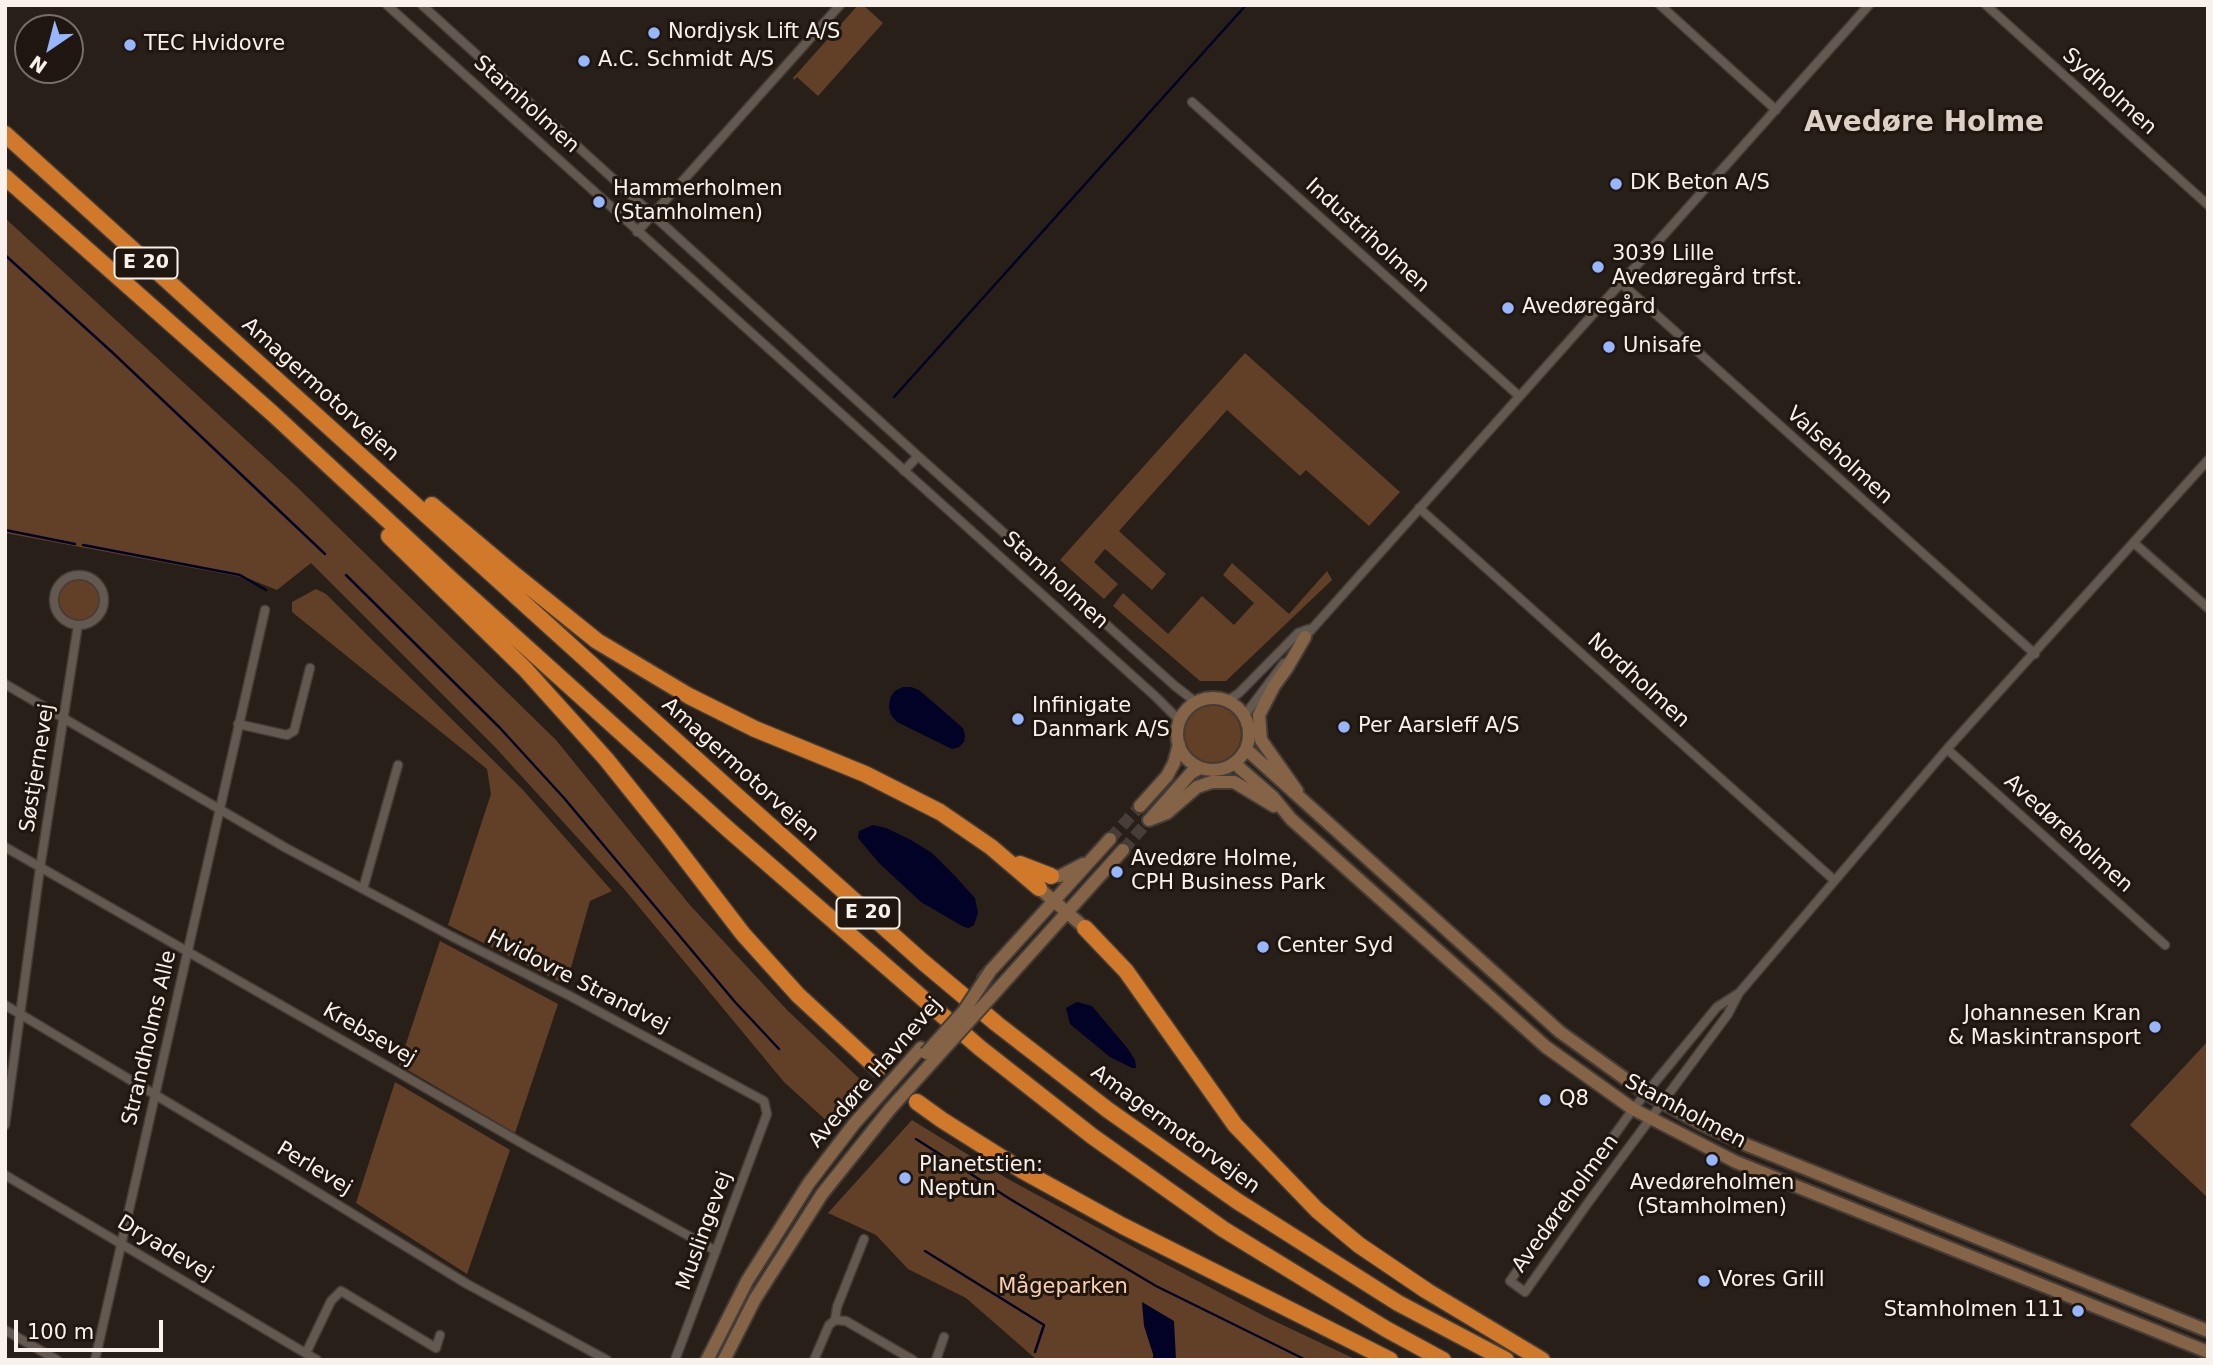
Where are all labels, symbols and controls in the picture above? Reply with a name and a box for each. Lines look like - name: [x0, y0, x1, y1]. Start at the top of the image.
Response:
- north arrow: [14, 14, 84, 84]
- place label: Nordjysk Lift A/S: [668, 20, 840, 46]
- marker: Nordjysk Lift A/S: [646, 25, 662, 41]
- place label: TEC Hvidovre: [144, 32, 285, 58]
- marker: TEC Hvidovre: [122, 37, 138, 53]
- street label: Sydholmen: [2057, 43, 2161, 141]
- place label: A.C. Schmidt A/S: [598, 48, 774, 74]
- text: N: [25, 51, 51, 78]
- street label: Stamholmen: [468, 51, 584, 159]
- marker: A.C. Schmidt A/S: [576, 53, 592, 69]
- district label: Avedøre Holme: [1804, 107, 2044, 141]
- place label: DK Beton A/S: [1630, 171, 1770, 197]
- street label: Industriholmen: [1300, 174, 1434, 298]
- marker: DK Beton A/S: [1608, 176, 1624, 192]
- place label: Hammerholmen (Stamholmen): [613, 177, 782, 227]
- marker: Hammerholmen (Stamholmen): [591, 194, 607, 210]
- place label: 3039 Lille Avedøregård trfst.: [1612, 242, 1802, 292]
- road number: E 20: [114, 247, 178, 278]
- marker: 3039 Lille Avedøregård trfst.: [1590, 259, 1606, 275]
- place label: Avedøregård: [1522, 295, 1656, 321]
- marker: Avedøregård: [1500, 300, 1516, 316]
- street label: Amagermotorvejen: [236, 313, 404, 467]
- place label: Unisafe: [1623, 334, 1702, 360]
- marker: Unisafe: [1601, 339, 1617, 355]
- street label: Valseholmen: [1781, 402, 1897, 510]
- street label: Stamholmen: [997, 527, 1113, 635]
- street label: Nordholmen: [1582, 629, 1694, 733]
- street label: Amagermotorvejen: [656, 693, 824, 847]
- place label: Infinigate Danmark A/S: [1032, 694, 1170, 744]
- street label: Søstjernevej: [15, 702, 61, 834]
- marker: Infinigate Danmark A/S: [1010, 711, 1026, 727]
- place label: Per Aarsleff A/S: [1358, 714, 1520, 740]
- marker: Per Aarsleff A/S: [1336, 719, 1352, 735]
- street label: Avedøreholmen: [1998, 770, 2138, 898]
- place label: Avedøre Holme, CPH Business Park: [1131, 847, 1325, 897]
- marker: Avedøre Holme, CPH Business Park: [1109, 864, 1125, 880]
- road number: E 20: [836, 897, 900, 928]
- street label: Hvidovre Strandvej: [483, 925, 673, 1039]
- place label: Center Syd: [1277, 934, 1393, 960]
- marker: Center Syd: [1255, 939, 1271, 955]
- street label: Strandholms Alle: [118, 948, 182, 1128]
- street label: Avedøre Havnevej: [804, 993, 948, 1153]
- street label: Krebsevej: [318, 998, 420, 1072]
- place label: Johannesen Kran & Maskintransport: [1948, 1002, 2141, 1052]
- marker: Johannesen Kran & Maskintransport: [2147, 1019, 2163, 1035]
- street label: Amagermotorvejen: [1086, 1060, 1264, 1200]
- street label: Stamholmen: [1620, 1070, 1750, 1154]
- place label: Q8: [1559, 1087, 1589, 1113]
- marker: Q8: [1537, 1092, 1553, 1108]
- street label: Avedøreholmen: [1507, 1130, 1625, 1278]
- street label: Perlevej: [272, 1137, 356, 1201]
- marker: Avedøreholmen (Stamholmen): [1704, 1152, 1720, 1168]
- place label: Planetstien: Neptun: [919, 1153, 1043, 1203]
- street label: Muslingevej: [672, 1168, 738, 1294]
- marker: Planetstien: Neptun: [897, 1170, 913, 1186]
- place label: Avedøreholmen (Stamholmen): [1630, 1171, 1794, 1221]
- street label: Dryadevej: [112, 1211, 218, 1287]
- place label: Vores Grill: [1718, 1268, 1825, 1294]
- marker: Vores Grill: [1696, 1273, 1712, 1289]
- park label: Mågeparken: [998, 1275, 1128, 1301]
- place label: Stamholmen 111: [1884, 1298, 2064, 1324]
- marker: Stamholmen 111: [2070, 1303, 2086, 1319]
- scale bar: [18, 1306, 166, 1350]
- text: 100 m: [27, 1320, 94, 1344]

